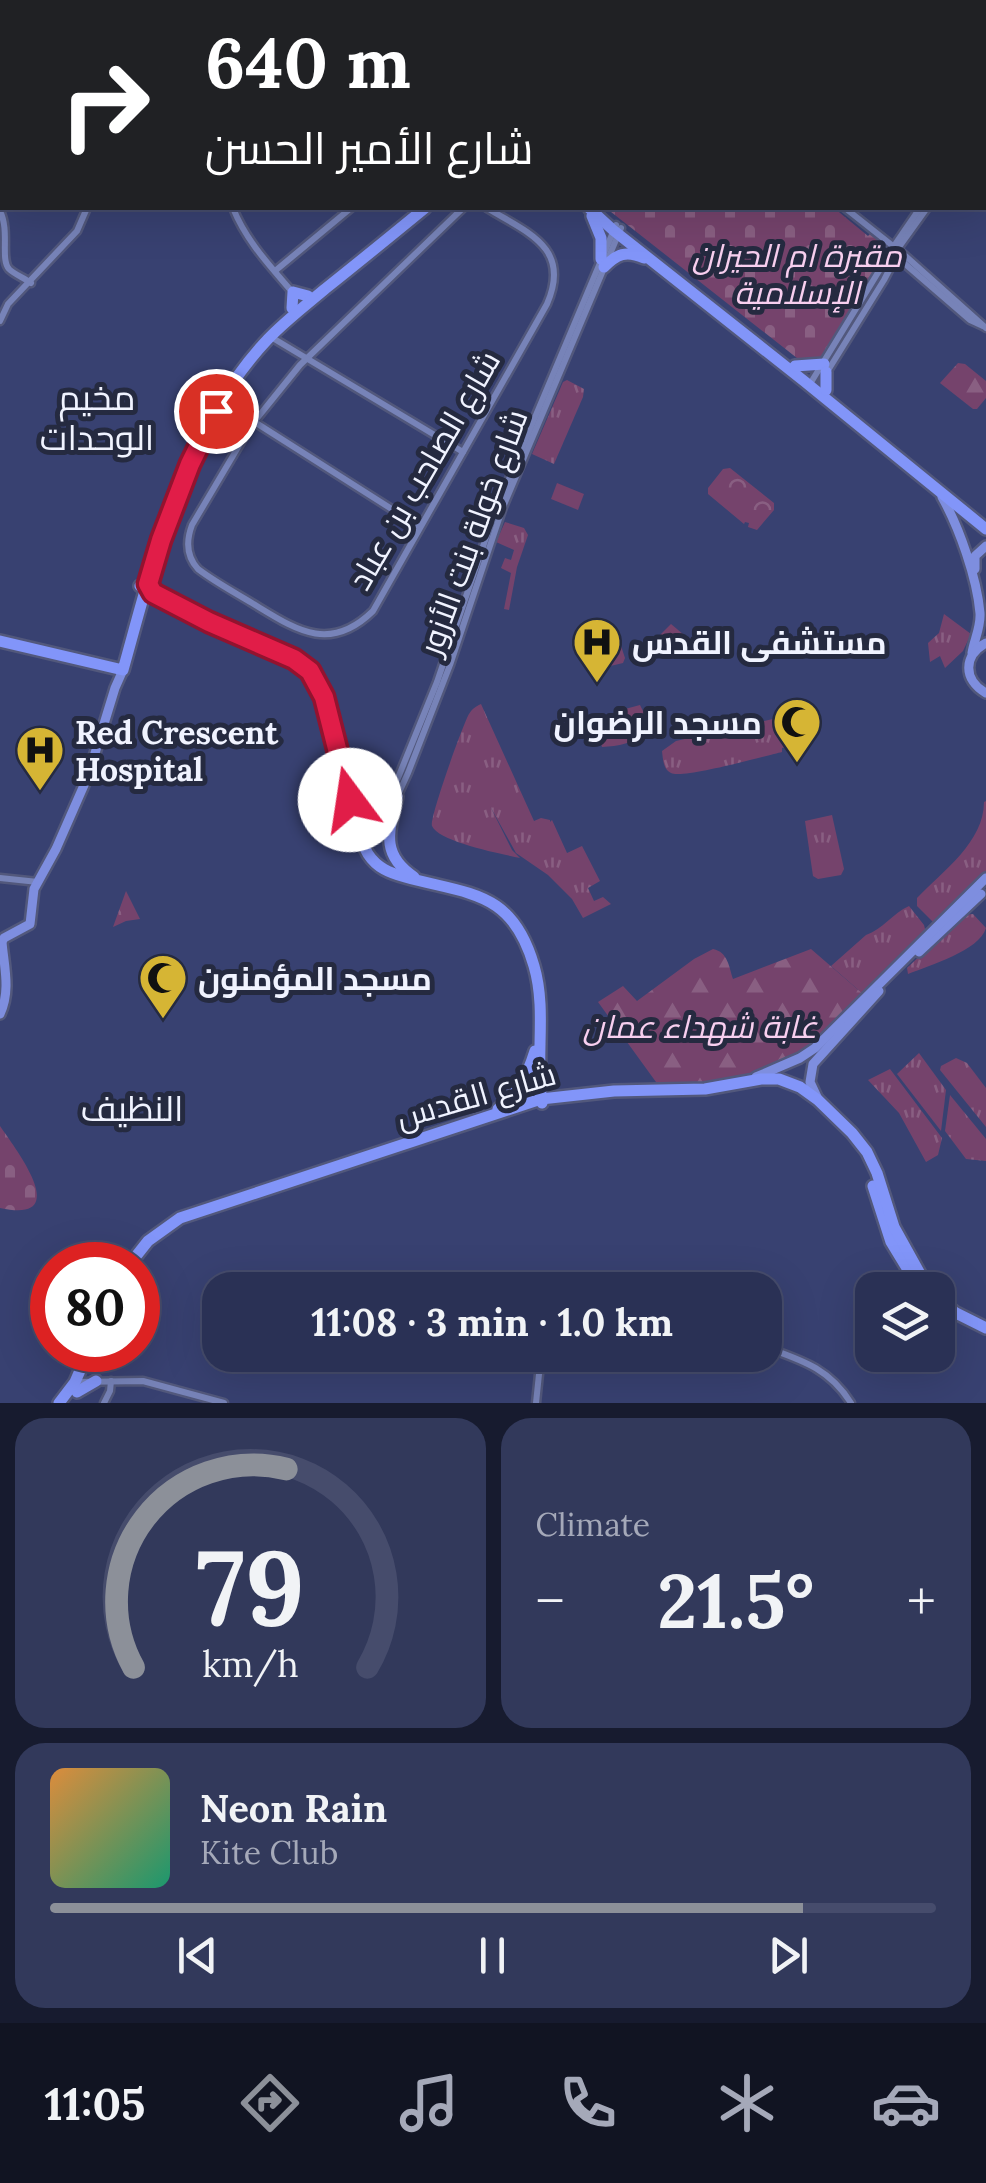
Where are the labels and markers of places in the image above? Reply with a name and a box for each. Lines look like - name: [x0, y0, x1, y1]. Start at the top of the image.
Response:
- pin: [174, 369, 259, 454]
- hospital icon: مستشفى القدس: [571, 616, 623, 684]
- place label: مستشفى القدس: [632, 622, 887, 663]
- mosque icon: مسجد الرضوان: [771, 696, 823, 764]
- place label: مسجد الرضوان: [554, 702, 762, 743]
- place label: Red Crescent Hospital: [75, 712, 279, 790]
- hospital icon: Red Crescent Hospital: [14, 724, 66, 792]
- mosque icon: مسجد المؤمنون: [137, 952, 189, 1020]
- place label: مسجد المؤمنون: [198, 958, 432, 999]

